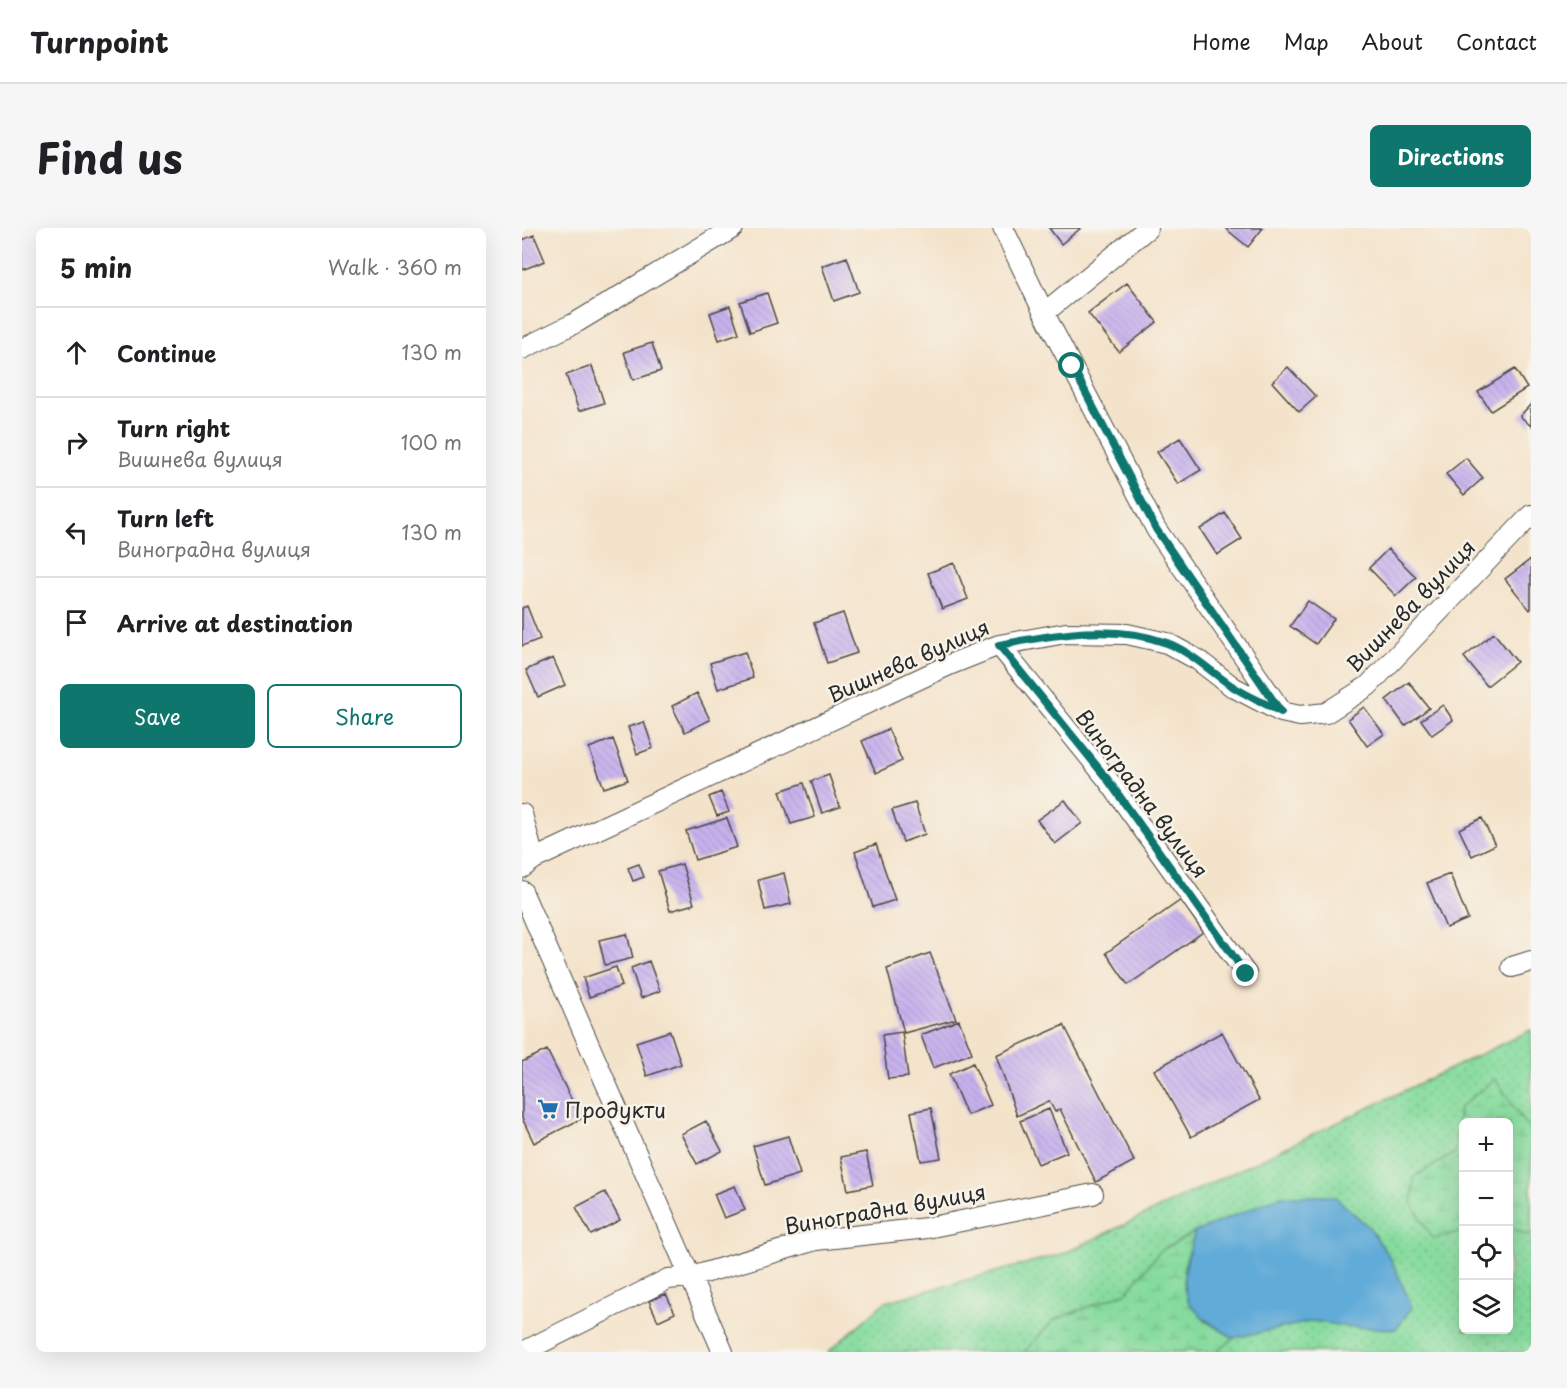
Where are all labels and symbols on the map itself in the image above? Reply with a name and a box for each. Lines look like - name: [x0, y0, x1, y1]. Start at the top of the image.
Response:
- route start: [1058, 352, 1084, 378]
- street label: Вишнева вулиця: [1338, 531, 1482, 679]
- street label: Вишнева вулиця: [822, 610, 994, 710]
- street label: Виноградна вулиця: [1069, 702, 1217, 884]
- route end: [1232, 960, 1258, 986]
- place label: Продукти: [565, 1093, 666, 1125]
- supermarket icon: Продукти: [536, 1097, 560, 1121]
- street label: Виноградна вулиця: [782, 1175, 988, 1241]

